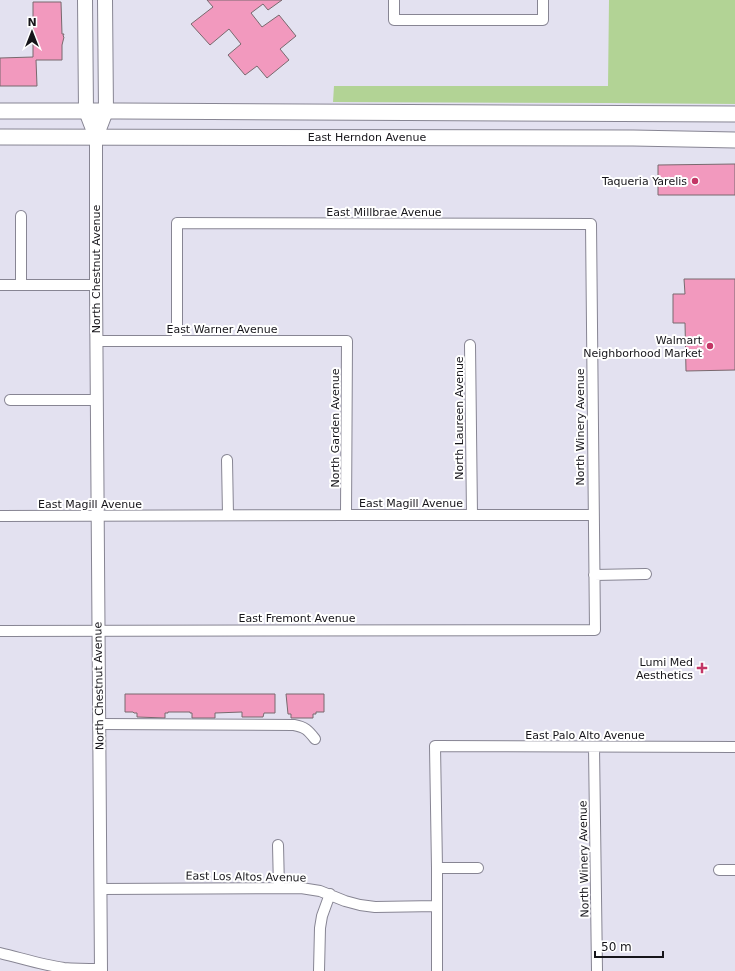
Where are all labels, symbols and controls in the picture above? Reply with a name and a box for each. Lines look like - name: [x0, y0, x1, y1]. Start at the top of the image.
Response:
- north arrow: [12, 12, 52, 52]
- text: N: [27, 16, 37, 29]
- street label: East Herndon Avenue: [308, 131, 427, 144]
- place label: Taqueria Yarelis: [601, 175, 687, 188]
- marker: Taqueria Yarelis: [690, 176, 700, 186]
- street label: North Chestnut Avenue: [90, 205, 103, 333]
- street label: East Millbrae Avenue: [326, 206, 442, 219]
- street label: East Warner Avenue: [166, 323, 278, 336]
- place label: Walmart Neighborhood Market: [583, 334, 703, 360]
- marker: Walmart Neighborhood Market: [705, 341, 715, 351]
- street label: North Laureen Avenue: [453, 356, 466, 480]
- street label: North Garden Avenue: [329, 368, 342, 487]
- street label: North Winery Avenue: [574, 368, 587, 486]
- street label: East Magill Avenue: [359, 497, 463, 510]
- street label: East Magill Avenue: [38, 498, 142, 511]
- street label: East Fremont Avenue: [239, 612, 356, 625]
- street label: North Chestnut Avenue: [91, 621, 107, 750]
- place label: Lumi Med Aesthetics: [636, 656, 693, 682]
- marker: Lumi Med Aesthetics: [696, 662, 708, 674]
- street label: East Palo Alto Avenue: [525, 729, 645, 742]
- street label: North Winery Avenue: [576, 800, 592, 918]
- street label: East Los Altos Avenue: [185, 869, 307, 885]
- scale bar: [595, 933, 663, 959]
- text: 50 m: [601, 940, 632, 954]

